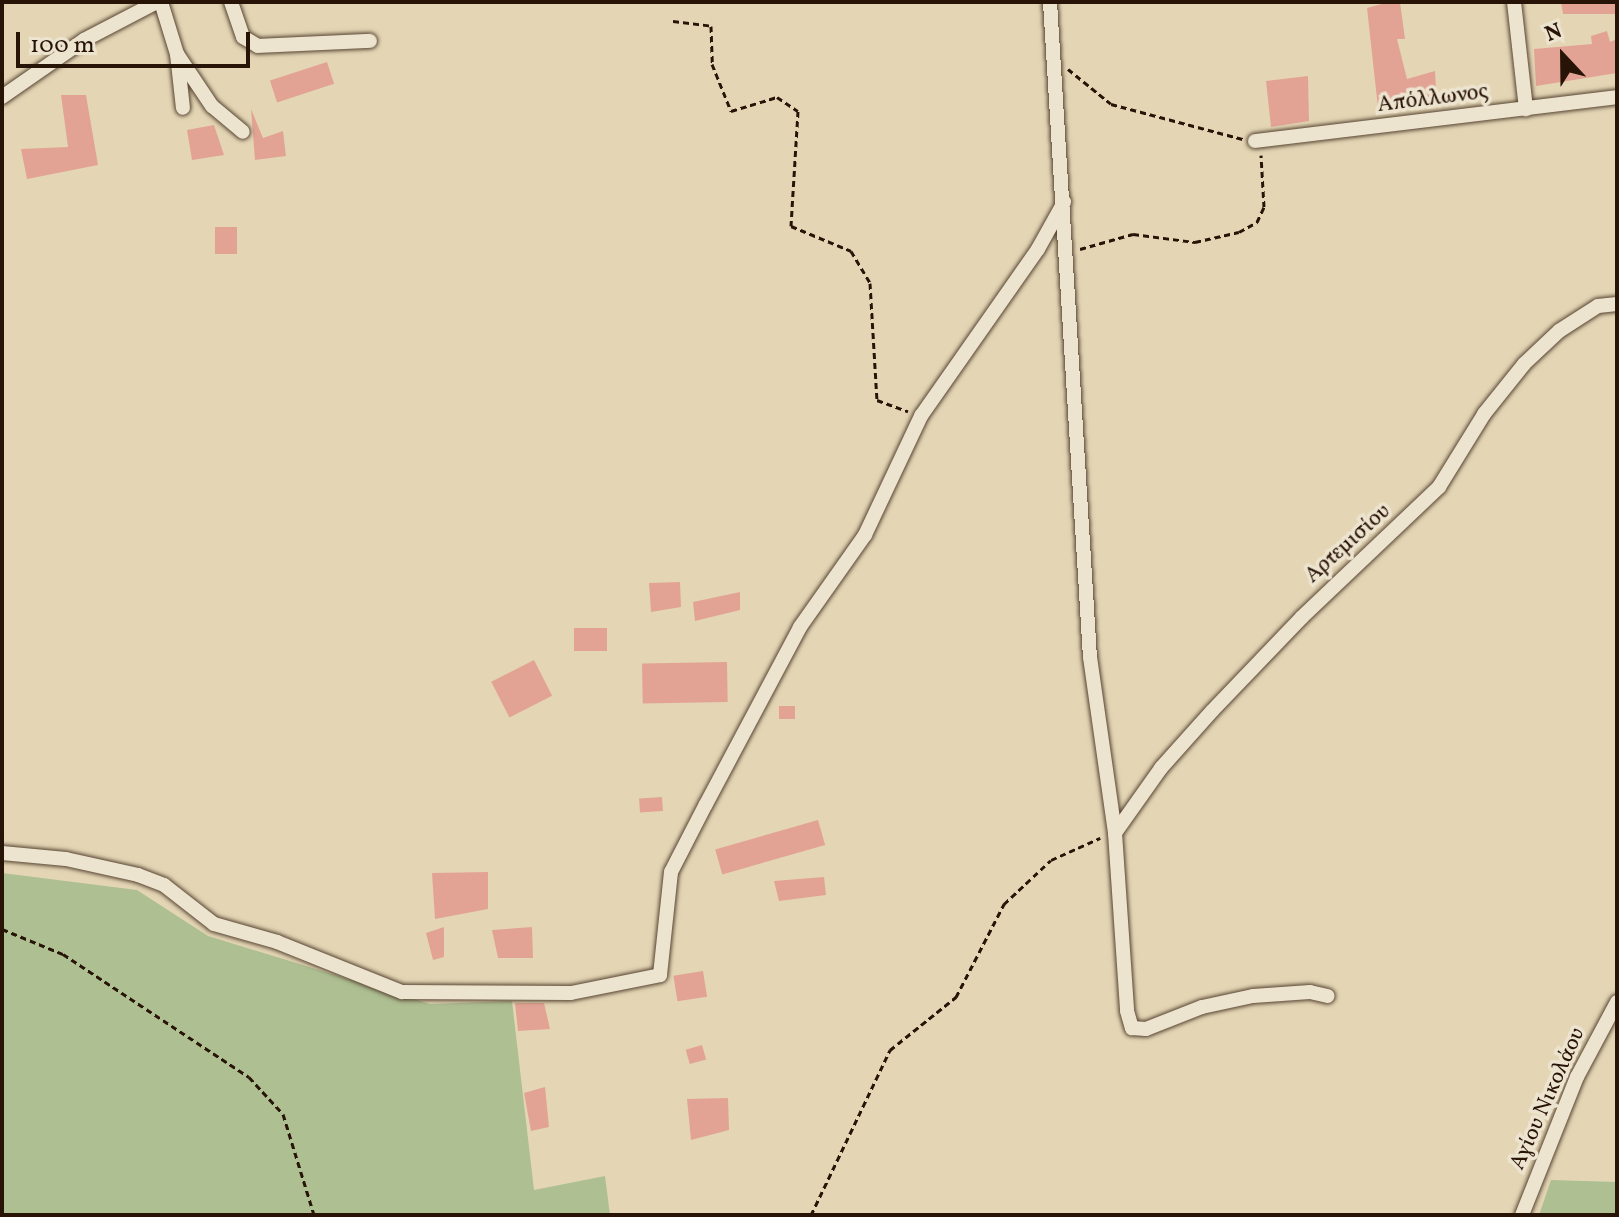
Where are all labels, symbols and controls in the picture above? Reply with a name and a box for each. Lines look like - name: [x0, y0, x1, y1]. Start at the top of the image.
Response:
- scale bar: [20, 16, 254, 66]
- north arrow: [1523, 16, 1603, 96]
- text: N: [1541, 16, 1567, 51]
- text: 100 m: [30, 29, 95, 63]
- street label: Απόλλωνος: [1376, 79, 1490, 119]
- street label: Αρτεμισίου: [1300, 499, 1396, 589]
- street label: Αγίου Νικολάου: [1505, 1024, 1591, 1174]

